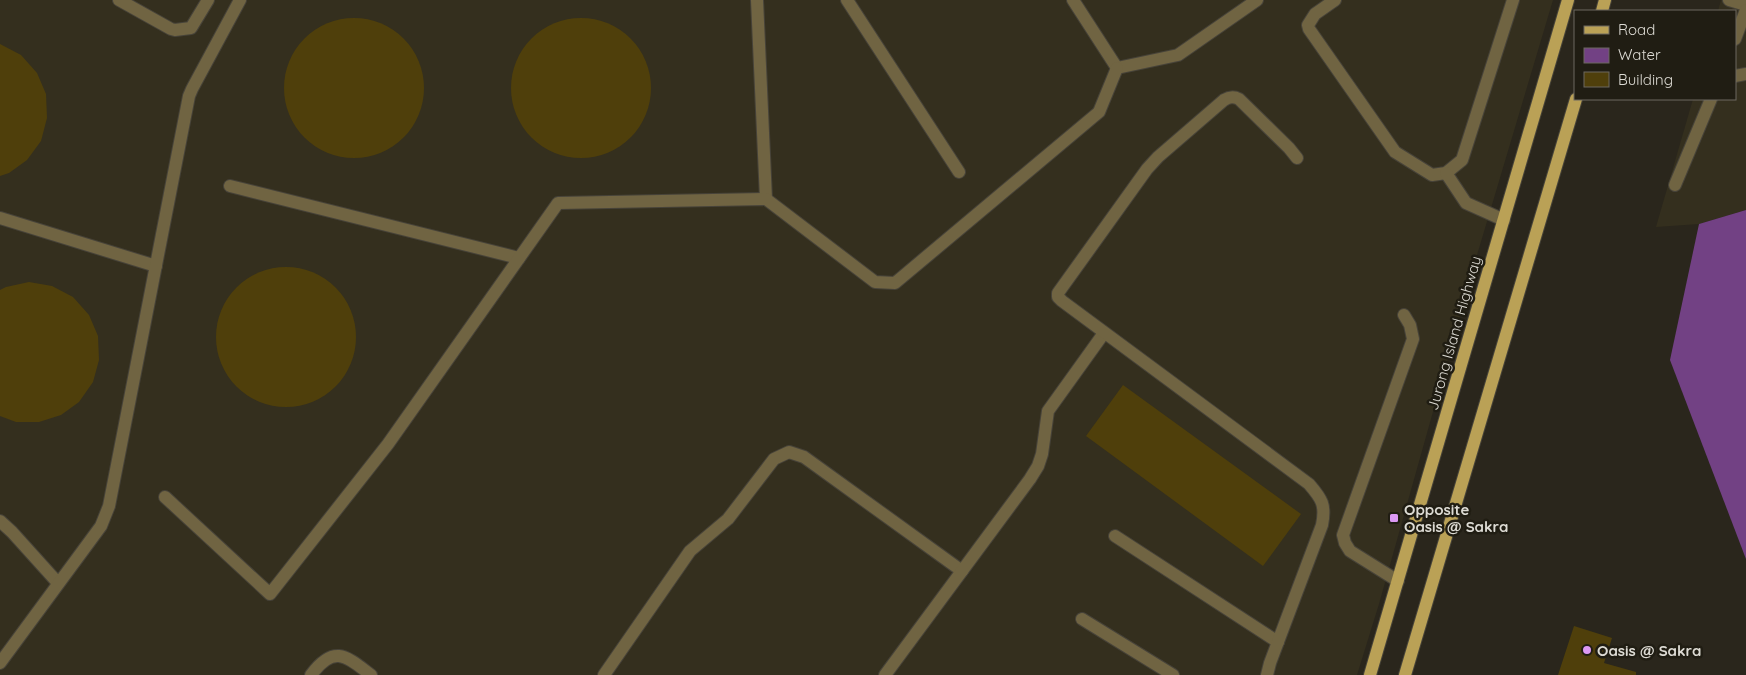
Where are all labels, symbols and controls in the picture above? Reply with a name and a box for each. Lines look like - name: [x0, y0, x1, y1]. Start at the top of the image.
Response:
- legend: [1574, 10, 1736, 100]
- text: Road: [1618, 20, 1655, 39]
- text: Water: [1618, 45, 1661, 64]
- text: Building: [1618, 70, 1673, 89]
- street label: Jurong Island Highway: [1423, 254, 1485, 412]
- place label: Opposite Oasis @ Sakra: [1404, 500, 1508, 536]
- marker: Opposite Oasis @ Sakra: [1388, 512, 1400, 524]
- place label: Oasis @ Sakra: [1597, 641, 1701, 660]
- marker: Oasis @ Sakra: [1581, 644, 1593, 656]

